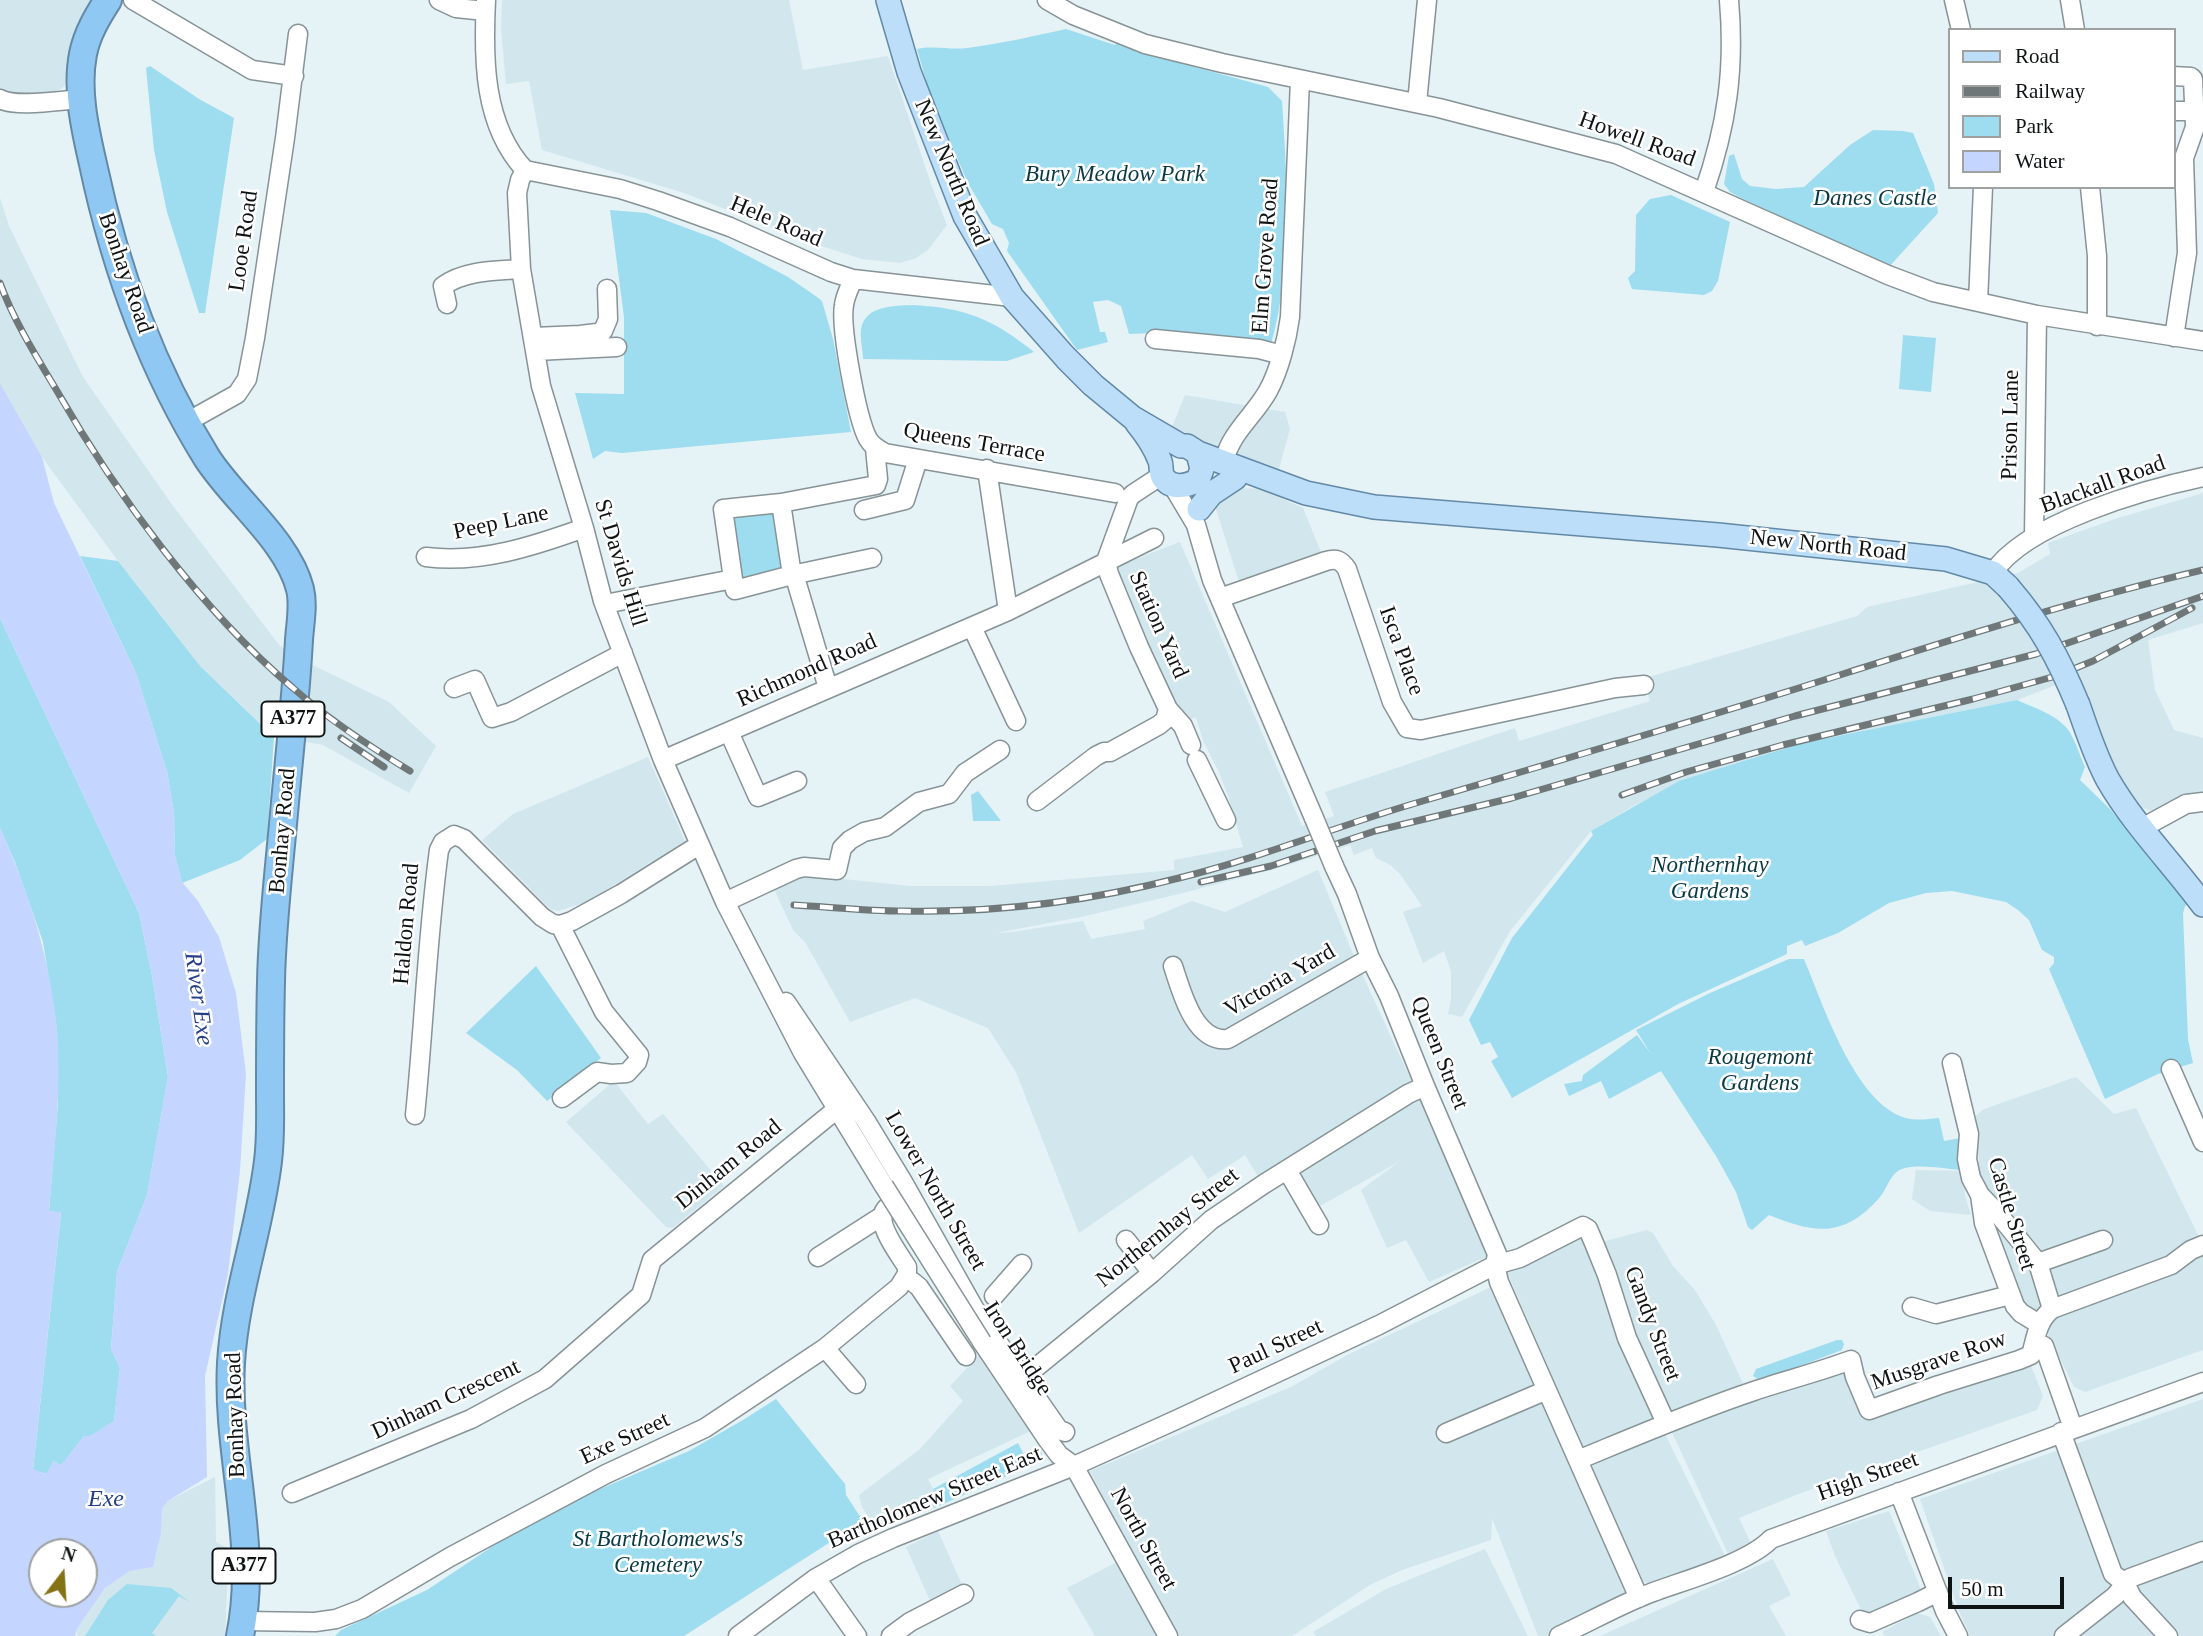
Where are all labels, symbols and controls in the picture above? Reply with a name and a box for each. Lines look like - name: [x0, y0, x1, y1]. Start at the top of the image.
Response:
- legend: [1948, 28, 2175, 189]
- text: Road: [2015, 44, 2059, 68]
- text: Railway: [2015, 79, 2085, 103]
- street label: New North Road: [908, 95, 994, 251]
- street label: Howell Road: [1575, 106, 1699, 174]
- text: Park: [2015, 114, 2054, 138]
- text: Water: [2015, 149, 2065, 173]
- park label: Bury Meadow Park: [1025, 161, 1205, 189]
- street label: Elm Grove Road: [1247, 177, 1285, 335]
- park label: Danes Castle: [1813, 185, 1937, 213]
- street label: Looe Road: [223, 189, 265, 293]
- street label: Hele Road: [726, 190, 826, 254]
- street label: Bonhay Road: [91, 209, 159, 337]
- street label: Prison Lane: [1996, 370, 2026, 480]
- street label: Queens Terrace: [901, 417, 1047, 469]
- street label: Blackall Road: [2037, 450, 2169, 520]
- street label: St Davids Hill: [588, 496, 652, 630]
- street label: Peep Lane: [451, 499, 551, 547]
- street label: New North Road: [1748, 524, 1908, 568]
- street label: Station Yard: [1122, 567, 1194, 683]
- street label: Isca Place: [1372, 603, 1430, 699]
- street label: Richmond Road: [733, 628, 881, 714]
- road number: A377: [262, 702, 324, 736]
- street label: Bonhay Road: [264, 767, 302, 895]
- park label: Northernhay Gardens: [1651, 852, 1769, 906]
- street label: Haldon Road: [388, 862, 426, 986]
- street label: Victoria Yard: [1220, 938, 1340, 1024]
- water label: River Exe: [177, 950, 219, 1048]
- street label: Queen Street: [1404, 992, 1474, 1114]
- park label: Rougemont Gardens: [1708, 1044, 1812, 1098]
- street label: Lower North Street: [878, 1107, 992, 1275]
- street label: Dinham Road: [670, 1114, 788, 1216]
- street label: Castle Street: [1981, 1154, 2041, 1274]
- street label: Northernhay Street: [1091, 1162, 1245, 1294]
- street label: Gandy Street: [1617, 1263, 1687, 1385]
- street label: Iron Bridge: [976, 1297, 1058, 1401]
- street label: Paul Street: [1225, 1313, 1327, 1381]
- street label: Musgrave Row: [1868, 1325, 2010, 1397]
- street label: Bonhay Road: [220, 1352, 252, 1478]
- street label: Dinham Crescent: [368, 1354, 524, 1446]
- street label: Exe Street: [576, 1406, 674, 1472]
- street label: Bartholomew Street East: [824, 1440, 1046, 1556]
- street label: High Street: [1814, 1446, 1922, 1508]
- street label: North Street: [1104, 1483, 1182, 1595]
- water label: Exe: [88, 1486, 124, 1514]
- park label: St Bartholomews's Cemetery: [573, 1526, 743, 1580]
- north arrow: [28, 1538, 98, 1608]
- text: N: [59, 1542, 78, 1566]
- road number: A377: [212, 1548, 276, 1584]
- scale bar: [1951, 1562, 2066, 1606]
- text: 50 m: [1961, 1577, 2004, 1601]

